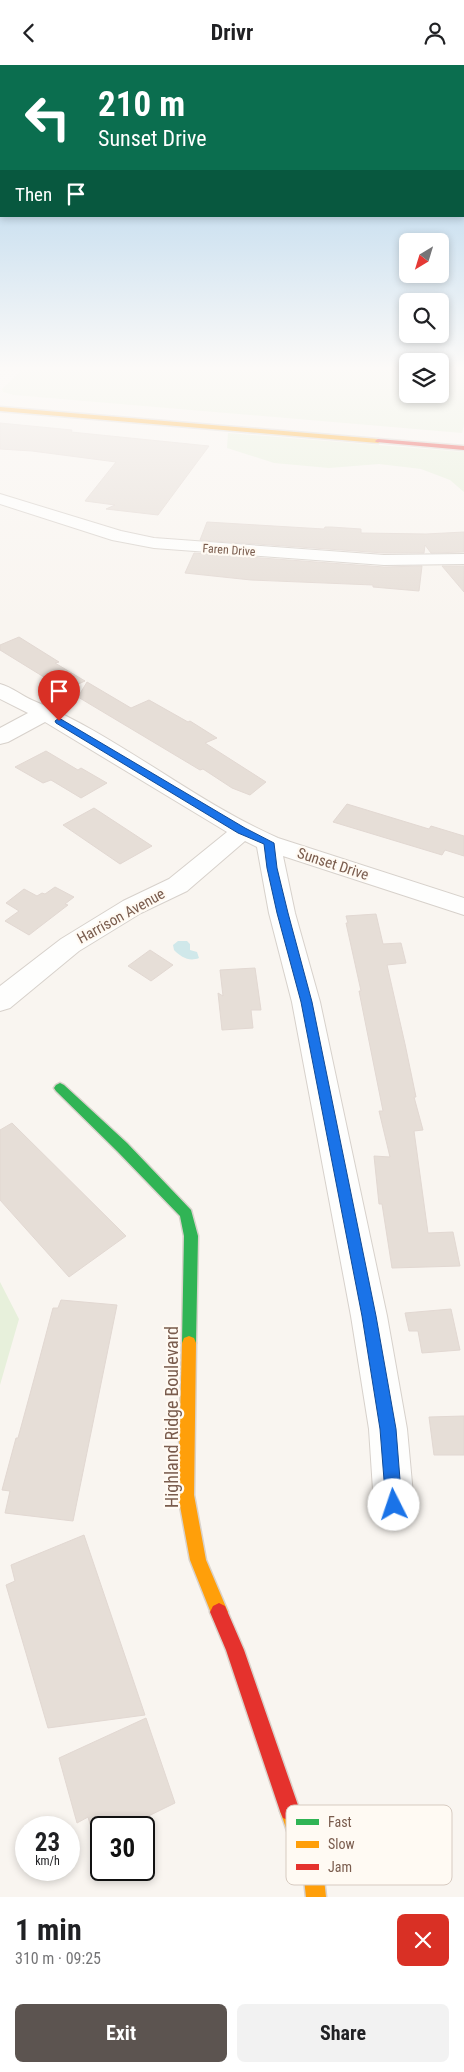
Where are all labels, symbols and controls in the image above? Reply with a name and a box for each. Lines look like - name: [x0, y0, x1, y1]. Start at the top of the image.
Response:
- icon: back: [15, 19, 43, 47]
- icon: person: [421, 19, 449, 47]
- text: Drivr: [211, 20, 253, 45]
- text: 210 m: [98, 84, 185, 125]
- icon: left: [15, 85, 80, 150]
- text: Sunset Drive: [98, 126, 207, 151]
- icon: arrive: [62, 180, 90, 208]
- text: Then: [15, 183, 52, 206]
- north arrow: [399, 233, 449, 283]
- map controls: [399, 233, 449, 403]
- button: search: [399, 293, 449, 343]
- button: layers: [399, 353, 449, 403]
- street label: Faren Drive: [202, 541, 256, 559]
- pin: [38, 670, 80, 721]
- icon: arrive: [45, 677, 73, 705]
- street label: Sunset Drive: [295, 844, 371, 884]
- street label: Harrison Avenue: [74, 885, 168, 947]
- street label: Highland Ridge Boulevard: [161, 1326, 182, 1508]
- position arrow: [367, 1478, 419, 1530]
- legend: [286, 1805, 452, 1885]
- text: Fast: [328, 1814, 352, 1830]
- speed limit sign: 30: [90, 1816, 155, 1881]
- text: 23: [35, 1828, 60, 1857]
- text: Slow: [328, 1836, 355, 1852]
- text: km/h: [35, 1854, 60, 1868]
- text: Jam: [328, 1859, 352, 1875]
- text: 1 min: [15, 1912, 82, 1947]
- button: close: [397, 1914, 449, 1966]
- text: 310 m · 09:25: [15, 1949, 101, 1968]
- button: Exit: [15, 2004, 227, 2062]
- button: Share: [237, 2004, 449, 2062]

